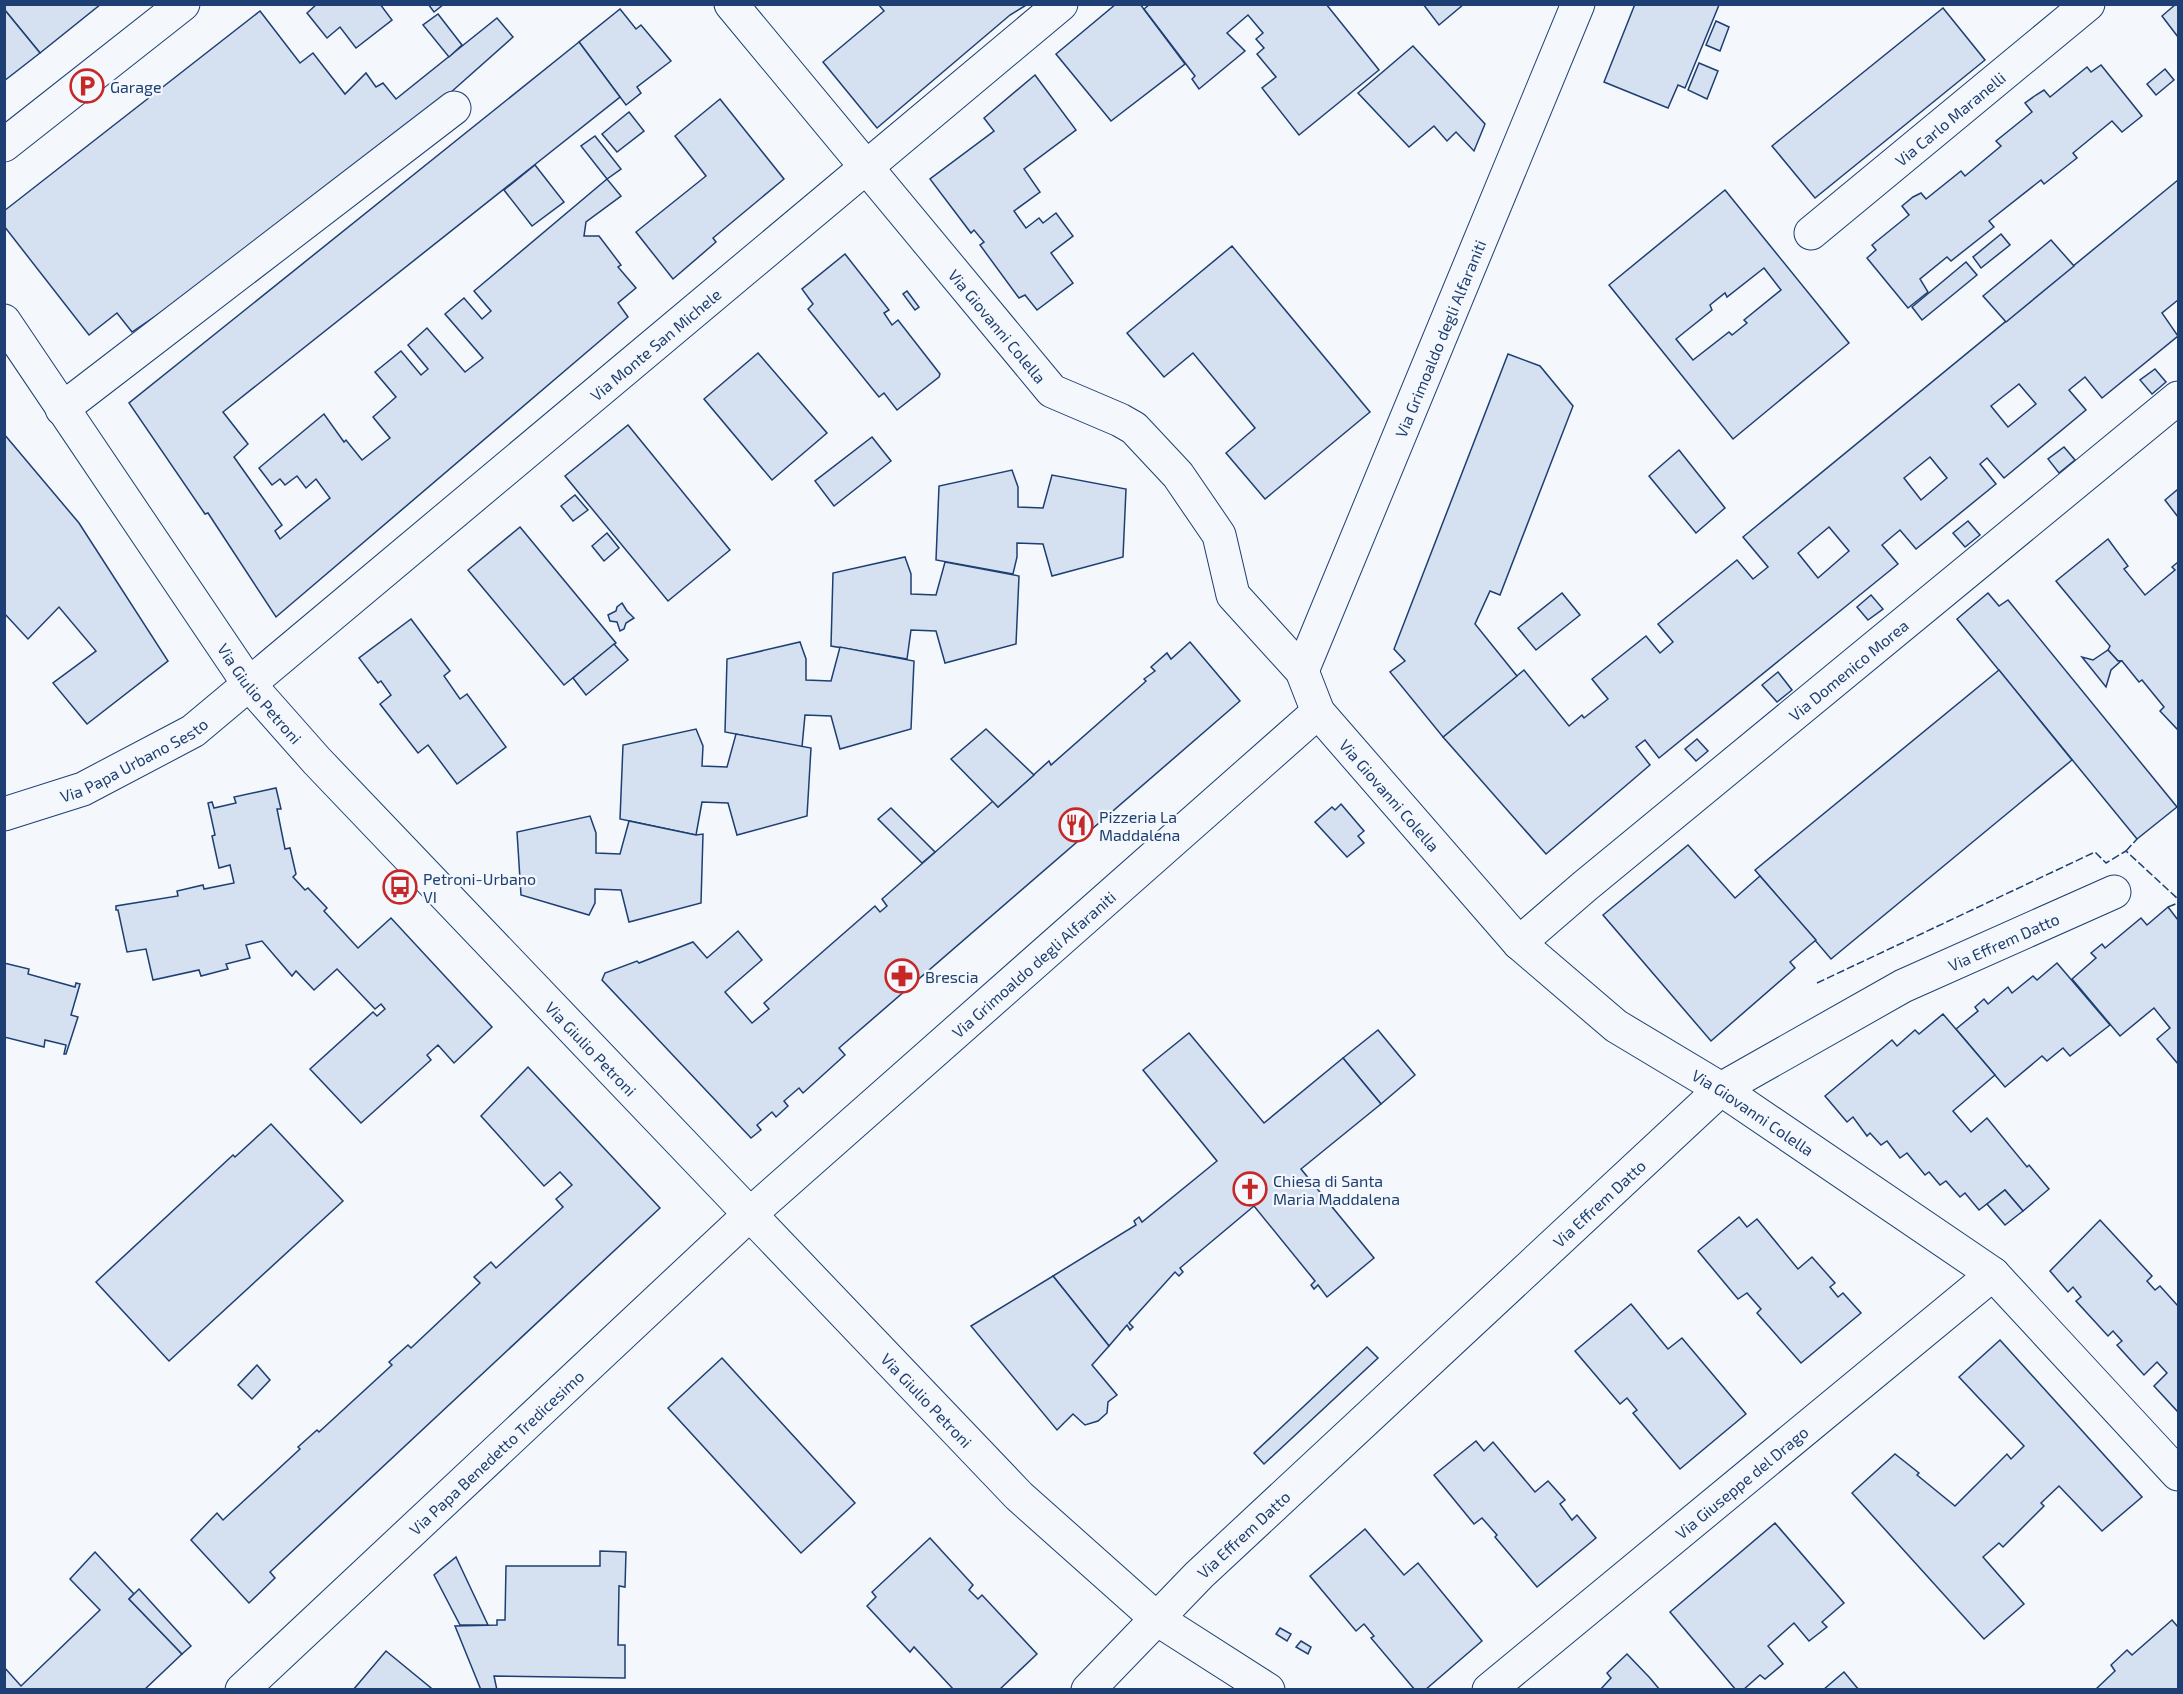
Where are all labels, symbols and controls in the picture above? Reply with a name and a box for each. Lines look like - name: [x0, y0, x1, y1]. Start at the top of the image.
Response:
- street label: Via Carlo Maranelli: [1891, 67, 2009, 169]
- parking icon: Garage: [69, 68, 105, 104]
- place label: Garage: [110, 77, 162, 96]
- street label: Via Grimoaldo degli Alfaraniti: [1390, 237, 1489, 440]
- street label: Via Giovanni Colella: [945, 265, 1051, 387]
- street label: Via Monte San Michele: [586, 284, 724, 404]
- street label: Via Domenico Morea: [1785, 615, 1912, 724]
- street label: Via Giulio Petroni: [214, 639, 306, 747]
- street label: Via Papa Urbano Sesto: [57, 714, 211, 805]
- street label: Via Giovanni Colella: [1336, 735, 1444, 855]
- restaurant icon: Pizzeria La Maddalena: [1058, 807, 1094, 843]
- place label: Pizzeria La Maddalena: [1099, 807, 1180, 844]
- bus stop icon: Petroni-Urbano VI: [382, 869, 418, 905]
- place label: Petroni-Urbano VI: [423, 869, 536, 906]
- street label: Via Grimoaldo degli Alfaraniti: [948, 887, 1119, 1041]
- street label: Via Effrem Datto: [1945, 908, 2062, 974]
- pharmacy icon: Brescia: [884, 958, 920, 994]
- place label: Brescia: [925, 967, 978, 986]
- street label: Via Giulio Petroni: [542, 997, 641, 1099]
- street label: Via Giovanni Colella: [1689, 1065, 1818, 1159]
- street label: Via Effrem Datto: [1548, 1155, 1649, 1251]
- church icon: Chiesa di Santa Maria Maddalena: [1232, 1171, 1268, 1207]
- place label: Chiesa di Santa Maria Maddalena: [1273, 1171, 1400, 1208]
- street label: Via Giulio Petroni: [878, 1349, 977, 1451]
- street label: Via Papa Benedetto Tredicesimo: [405, 1366, 587, 1538]
- street label: Via Giuseppe del Drago: [1671, 1422, 1811, 1542]
- street label: Via Effrem Datto: [1193, 1486, 1293, 1582]

